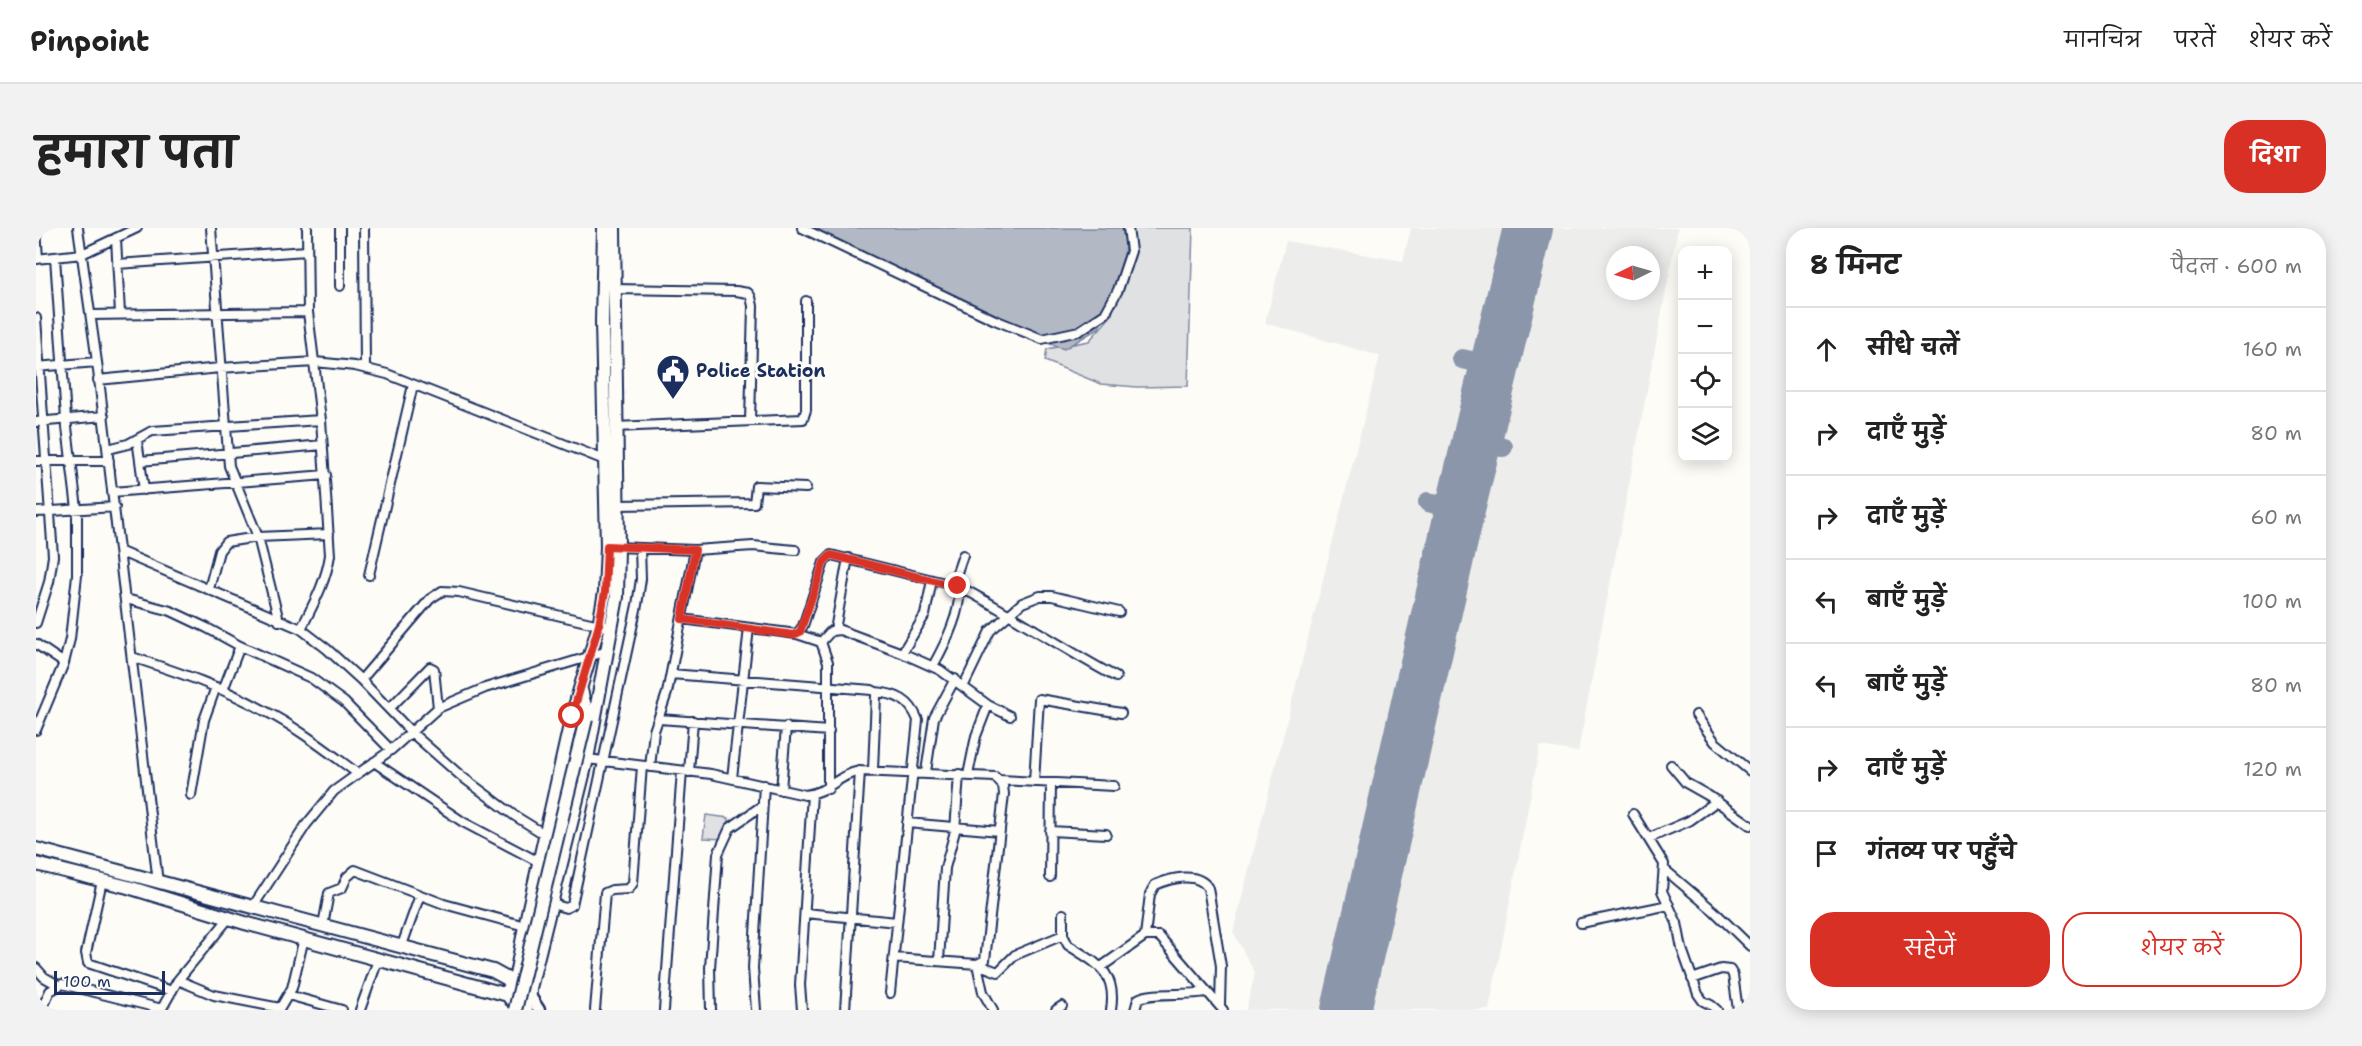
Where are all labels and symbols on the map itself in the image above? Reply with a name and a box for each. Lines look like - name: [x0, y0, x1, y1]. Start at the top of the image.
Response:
- north arrow: [1606, 246, 1660, 300]
- public building icon: Police Station: [655, 353, 691, 400]
- place label: Police Station: [696, 359, 826, 383]
- route end: [944, 572, 970, 598]
- route start: [558, 702, 584, 728]
- scale bar: [54, 968, 165, 996]

